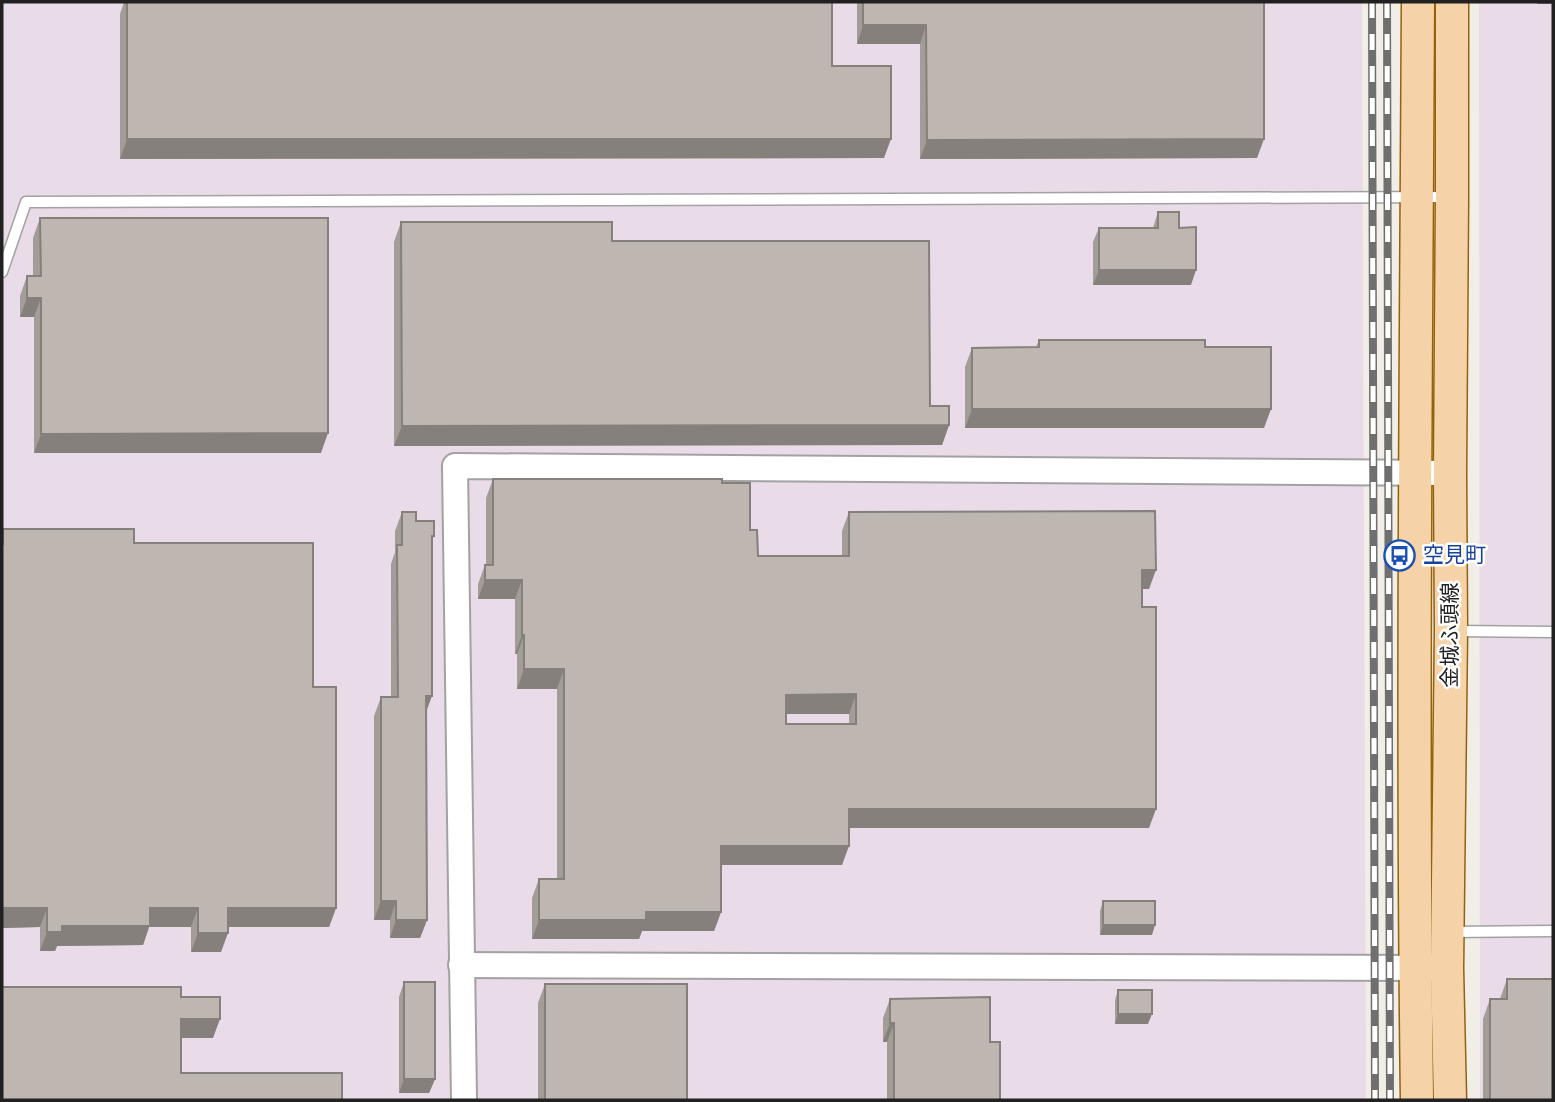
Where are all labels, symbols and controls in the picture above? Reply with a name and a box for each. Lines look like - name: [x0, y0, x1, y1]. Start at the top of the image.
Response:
- bus stop icon: 空見町: [1383, 538, 1417, 572]
- place label: 空見町: [1423, 543, 1486, 567]
- street label: 金城ふ頭線: [1438, 583, 1462, 688]

